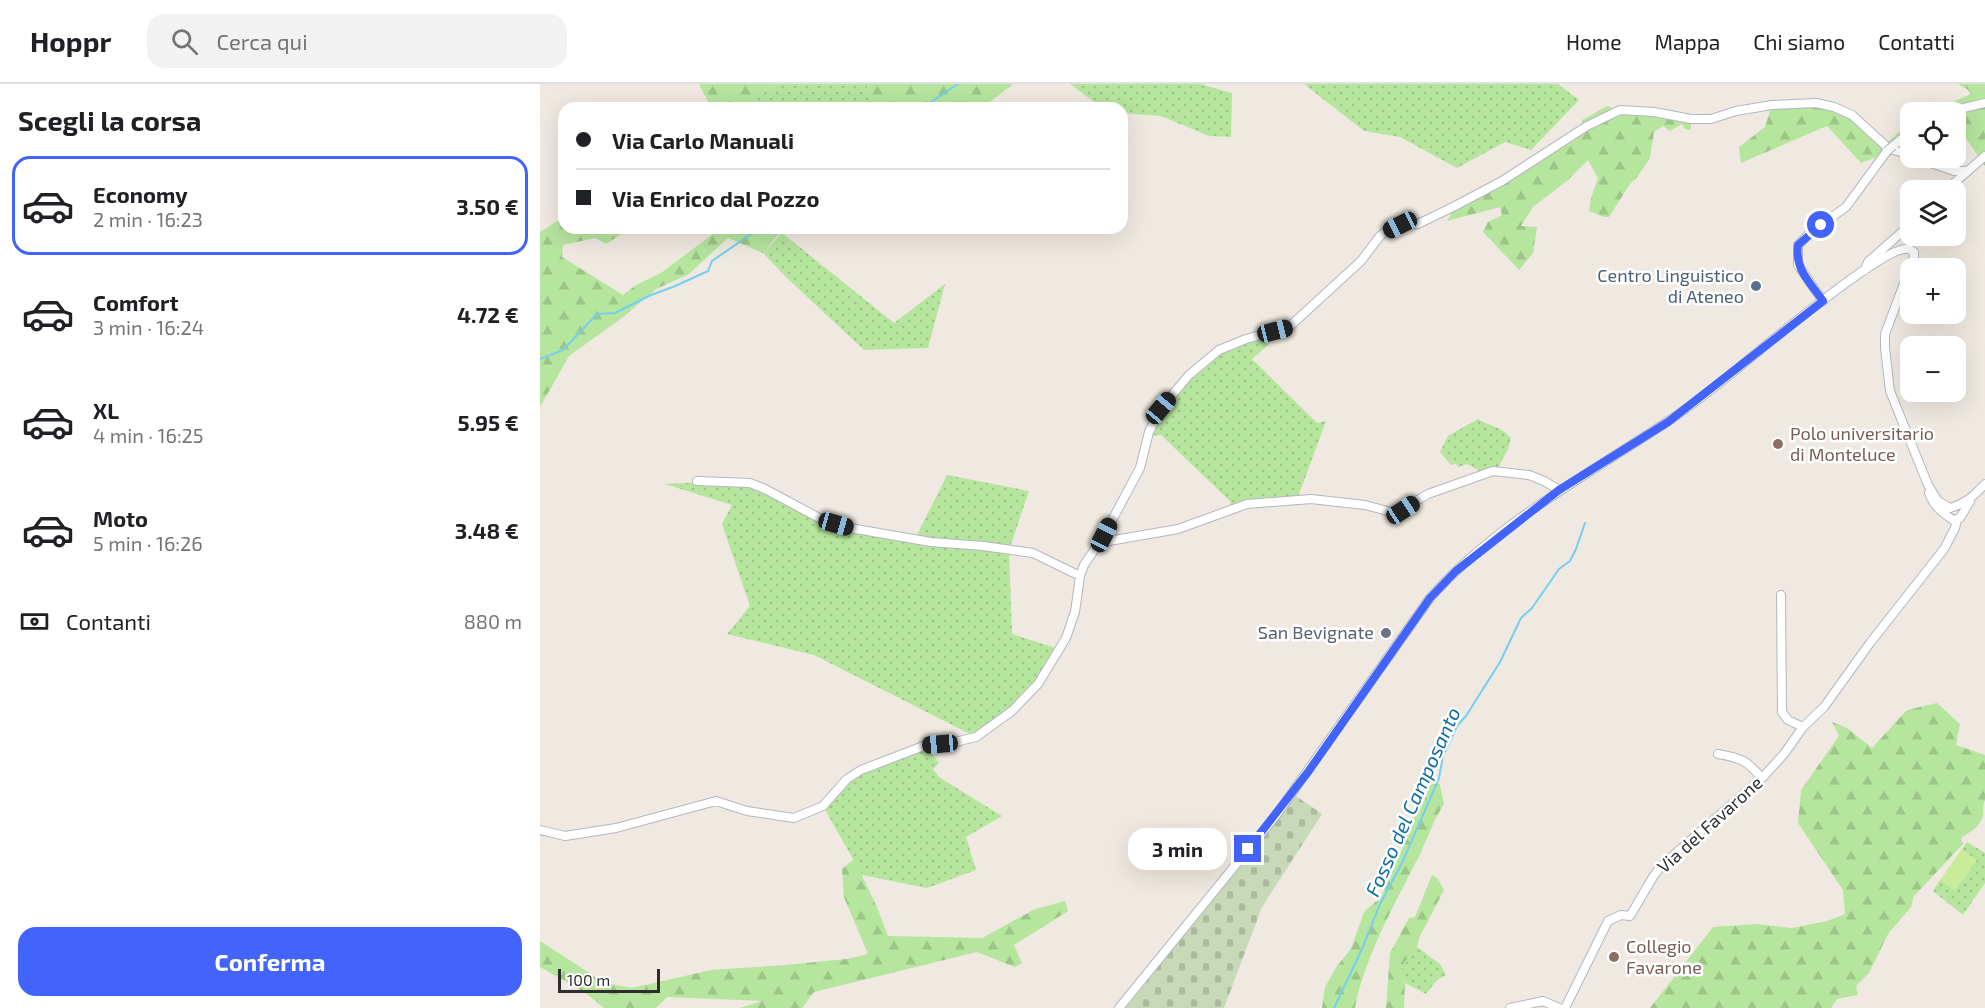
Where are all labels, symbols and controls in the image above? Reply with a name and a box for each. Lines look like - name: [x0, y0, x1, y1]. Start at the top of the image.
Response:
- search box: [147, 14, 567, 68]
- text: Hoppr: [30, 24, 111, 58]
- icon: search: [168, 25, 201, 58]
- text: Cerca qui: [216, 28, 308, 54]
- text: Home: [1566, 29, 1622, 54]
- text: Mappa: [1655, 29, 1720, 54]
- text: Chi siamo: [1753, 29, 1845, 54]
- text: Contatti: [1878, 29, 1955, 54]
- map controls: [1900, 102, 1966, 402]
- button: locate: [1900, 102, 1966, 168]
- text: Scegli la corsa: [18, 104, 201, 136]
- text: Via Carlo Manuali: [612, 127, 794, 153]
- icon: car: [21, 179, 75, 233]
- button: layers: [1900, 180, 1966, 246]
- text: Economy: [93, 181, 188, 207]
- text: Via Enrico dal Pozzo: [612, 185, 819, 211]
- text: 3.50 €: [456, 193, 519, 219]
- text: 2 min · 16:23: [93, 207, 203, 231]
- car: [1380, 209, 1420, 241]
- route start: [1807, 211, 1834, 238]
- button: +: [1900, 258, 1966, 324]
- place label: Centro Linguistico di Ateneo: [1597, 264, 1744, 307]
- marker: Centro Linguistico di Ateneo: [1749, 279, 1763, 293]
- icon: car: [21, 287, 75, 341]
- text: Comfort: [93, 289, 178, 315]
- text: 4.72 €: [457, 301, 519, 327]
- text: 3 min · 16:24: [93, 315, 204, 339]
- car: [1255, 318, 1295, 344]
- button: −: [1900, 336, 1966, 402]
- car: [1143, 388, 1179, 428]
- icon: car: [21, 395, 75, 449]
- text: XL: [93, 397, 119, 423]
- text: 5.95 €: [457, 409, 519, 435]
- place label: Polo universitario di Monteluce: [1790, 422, 1934, 465]
- text: 4 min · 16:25: [93, 423, 204, 447]
- marker: Polo universitario di Monteluce: [1771, 437, 1785, 451]
- car: [1383, 493, 1423, 527]
- icon: car: [21, 503, 75, 557]
- text: Moto: [93, 505, 148, 531]
- car: [816, 510, 856, 538]
- car: [1088, 515, 1120, 555]
- text: 3.48 €: [455, 517, 519, 543]
- text: 5 min · 16:26: [93, 531, 203, 555]
- icon: cash: [18, 605, 51, 638]
- text: Contanti: [66, 608, 151, 634]
- text: 880 m: [464, 609, 522, 633]
- place label: San Bevignate: [1258, 621, 1374, 643]
- marker: San Bevignate: [1379, 626, 1393, 640]
- water label: Fosso del Camposanto: [1360, 703, 1465, 900]
- car: [921, 733, 959, 755]
- street label: Via del Favarone: [1652, 771, 1766, 877]
- callout: 3 min: [1128, 828, 1227, 870]
- route end: [1234, 835, 1261, 862]
- text: 3 min: [1152, 837, 1203, 861]
- button: Conferma: [18, 927, 522, 996]
- place label: Collegio Favarone: [1626, 935, 1702, 978]
- marker: Collegio Favarone: [1607, 950, 1621, 964]
- scale bar: [558, 966, 660, 994]
- text: 100 m: [567, 970, 610, 989]

